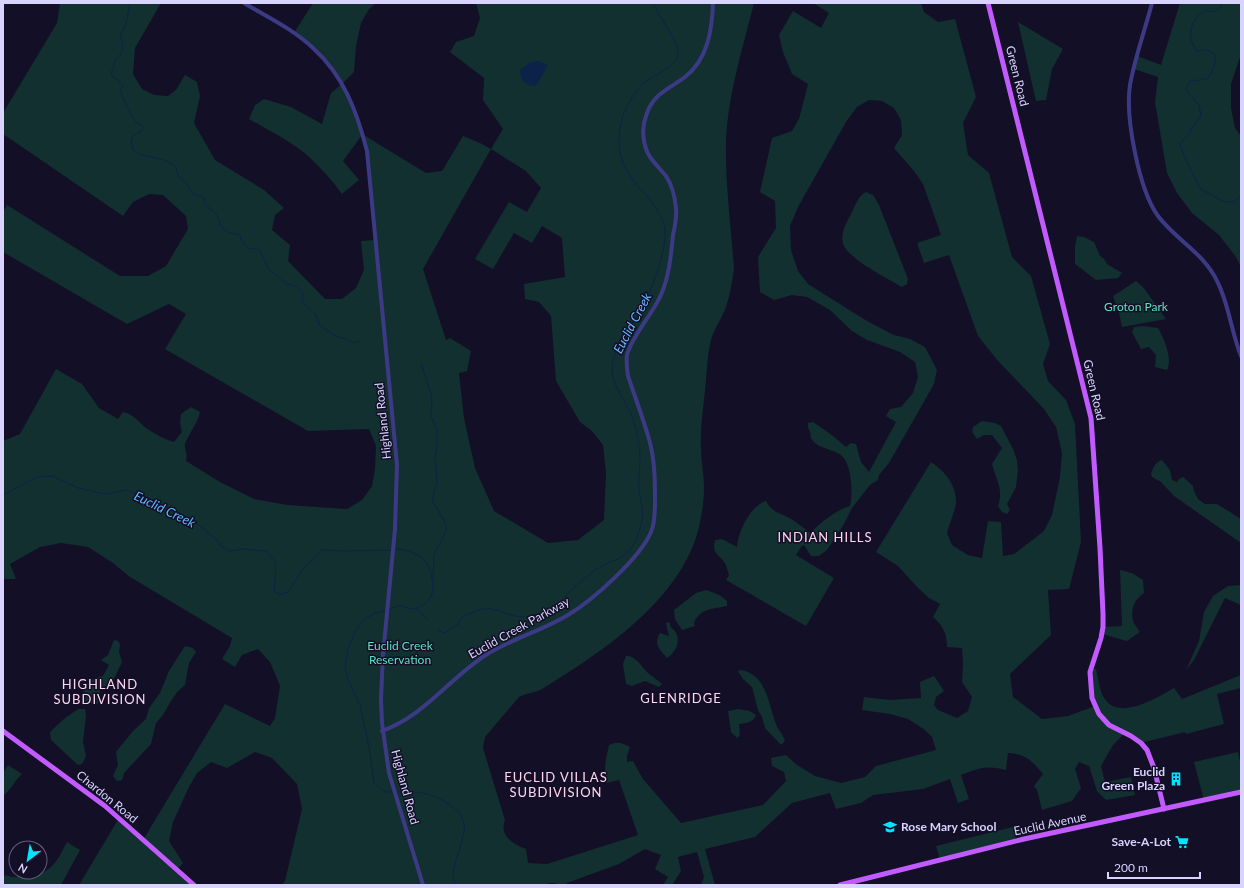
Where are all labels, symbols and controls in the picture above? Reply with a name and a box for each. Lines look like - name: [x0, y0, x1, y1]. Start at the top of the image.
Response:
- street label: Green Road: [1003, 44, 1032, 108]
- water label: Euclid Creek: [609, 289, 655, 356]
- park label: Groton Park: [1104, 299, 1169, 314]
- street label: Green Road: [1080, 358, 1109, 422]
- street label: Highland Road: [371, 382, 394, 460]
- water label: Euclid Creek: [132, 487, 199, 531]
- district label: INDIAN HILLS: [777, 529, 873, 545]
- street label: Euclid Creek Parkway: [466, 593, 573, 662]
- park label: Euclid Creek Reservation: [367, 638, 434, 667]
- district label: HIGHLAND SUBDIVISION: [53, 676, 147, 707]
- district label: GLENRIDGE: [640, 690, 722, 706]
- street label: Highland Road: [388, 748, 423, 826]
- place label: Euclid Green Plaza: [1101, 764, 1165, 793]
- street label: Chardon Road: [74, 767, 141, 826]
- district label: EUCLID VILLAS SUBDIVISION: [504, 769, 608, 800]
- building icon: Euclid Green Plaza: [1168, 771, 1184, 787]
- street label: Euclid Avenue: [1012, 808, 1088, 839]
- school or university icon: Rose Mary School: [882, 819, 898, 835]
- place label: Rose Mary School: [901, 819, 996, 834]
- place label: Save-A-Lot: [1112, 834, 1172, 849]
- supermarket icon: Save-A-Lot: [1174, 834, 1190, 850]
- north arrow: [8, 840, 48, 880]
- scale bar: [1108, 854, 1200, 880]
- text: 200 m: [1114, 860, 1148, 875]
- text: N: [16, 861, 30, 877]

